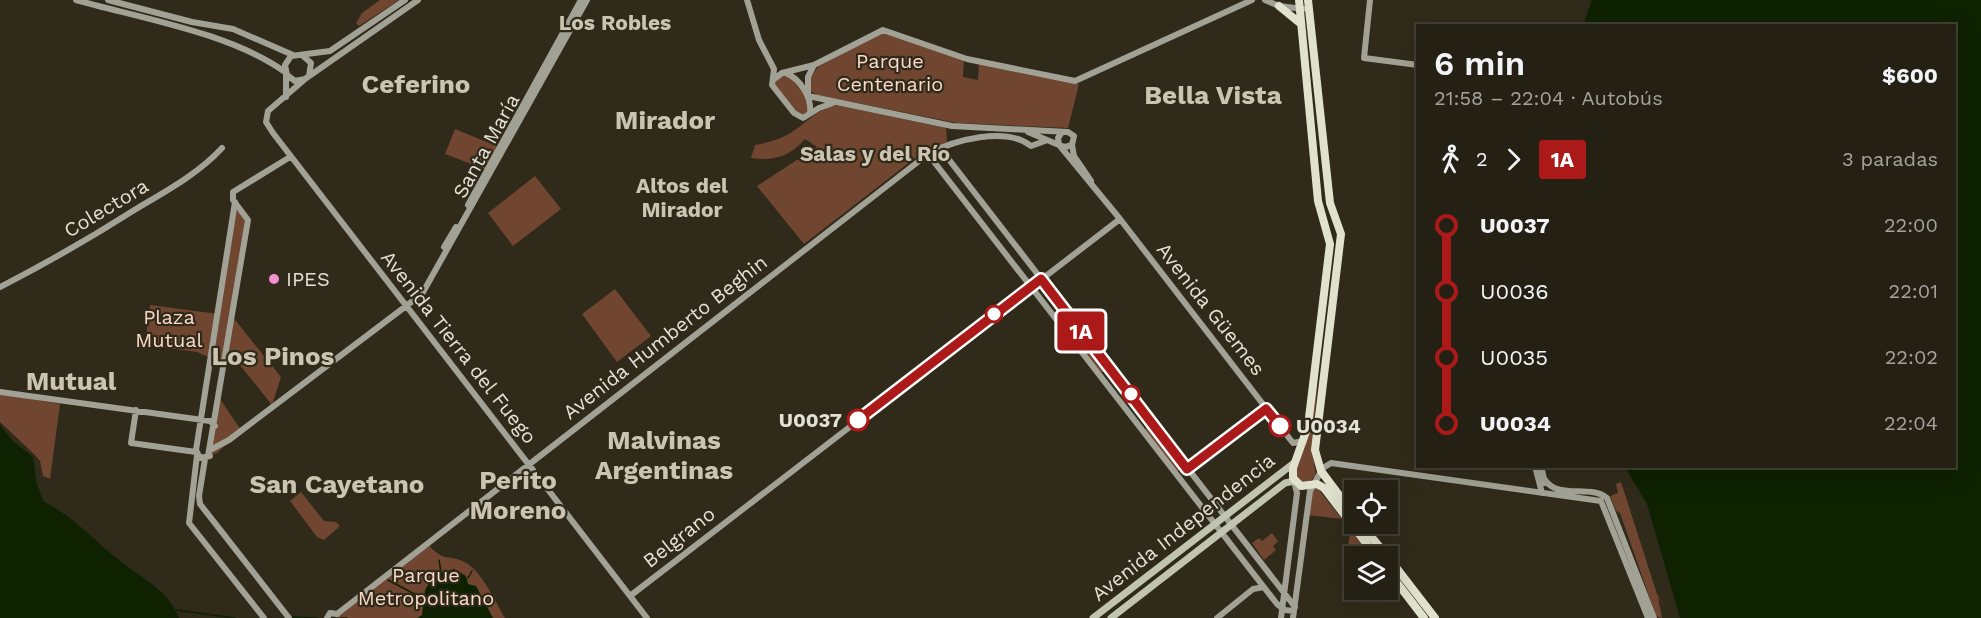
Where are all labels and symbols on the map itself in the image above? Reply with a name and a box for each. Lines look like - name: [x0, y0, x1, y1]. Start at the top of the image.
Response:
- district label: Los Robles: [559, 10, 671, 35]
- park label: Parque Centenario: [837, 49, 943, 96]
- district label: Ceferino: [362, 69, 470, 99]
- district label: Bella Vista: [1144, 80, 1282, 110]
- street label: Santa María: [448, 90, 524, 202]
- district label: Mirador: [615, 105, 716, 135]
- district label: Salas y del Río: [800, 141, 950, 166]
- street label: Colectora: [59, 173, 153, 243]
- district label: Altos del Mirador: [636, 173, 728, 222]
- street label: Avenida Güemes: [1152, 238, 1270, 380]
- street label: Avenida Tierra del Fuego: [376, 246, 542, 448]
- street label: Avenida Humberto Beghin: [558, 250, 772, 424]
- place label: IPES: [286, 267, 330, 291]
- marker: IPES: [267, 272, 281, 286]
- park label: Plaza Mutual: [135, 305, 203, 352]
- unlabelled marker: [985, 305, 1003, 323]
- line badge: 1A: [1054, 312, 1108, 350]
- district label: Los Pinos: [212, 341, 335, 371]
- district label: Mutual: [26, 366, 117, 396]
- unlabelled marker: [1122, 385, 1140, 403]
- place label: U0037: [779, 408, 842, 432]
- marker: U0037: [847, 409, 869, 431]
- place label: U0034: [1296, 414, 1361, 438]
- marker: U0034: [1269, 415, 1291, 437]
- district label: Malvinas Argentinas: [595, 425, 733, 485]
- street label: Avenida Independencia: [1087, 448, 1279, 606]
- district label: Perito Moreno: [470, 465, 566, 525]
- district label: San Cayetano: [250, 469, 424, 499]
- street label: Belgrano: [638, 501, 720, 573]
- park label: Parque Metropolitano: [358, 563, 494, 610]

